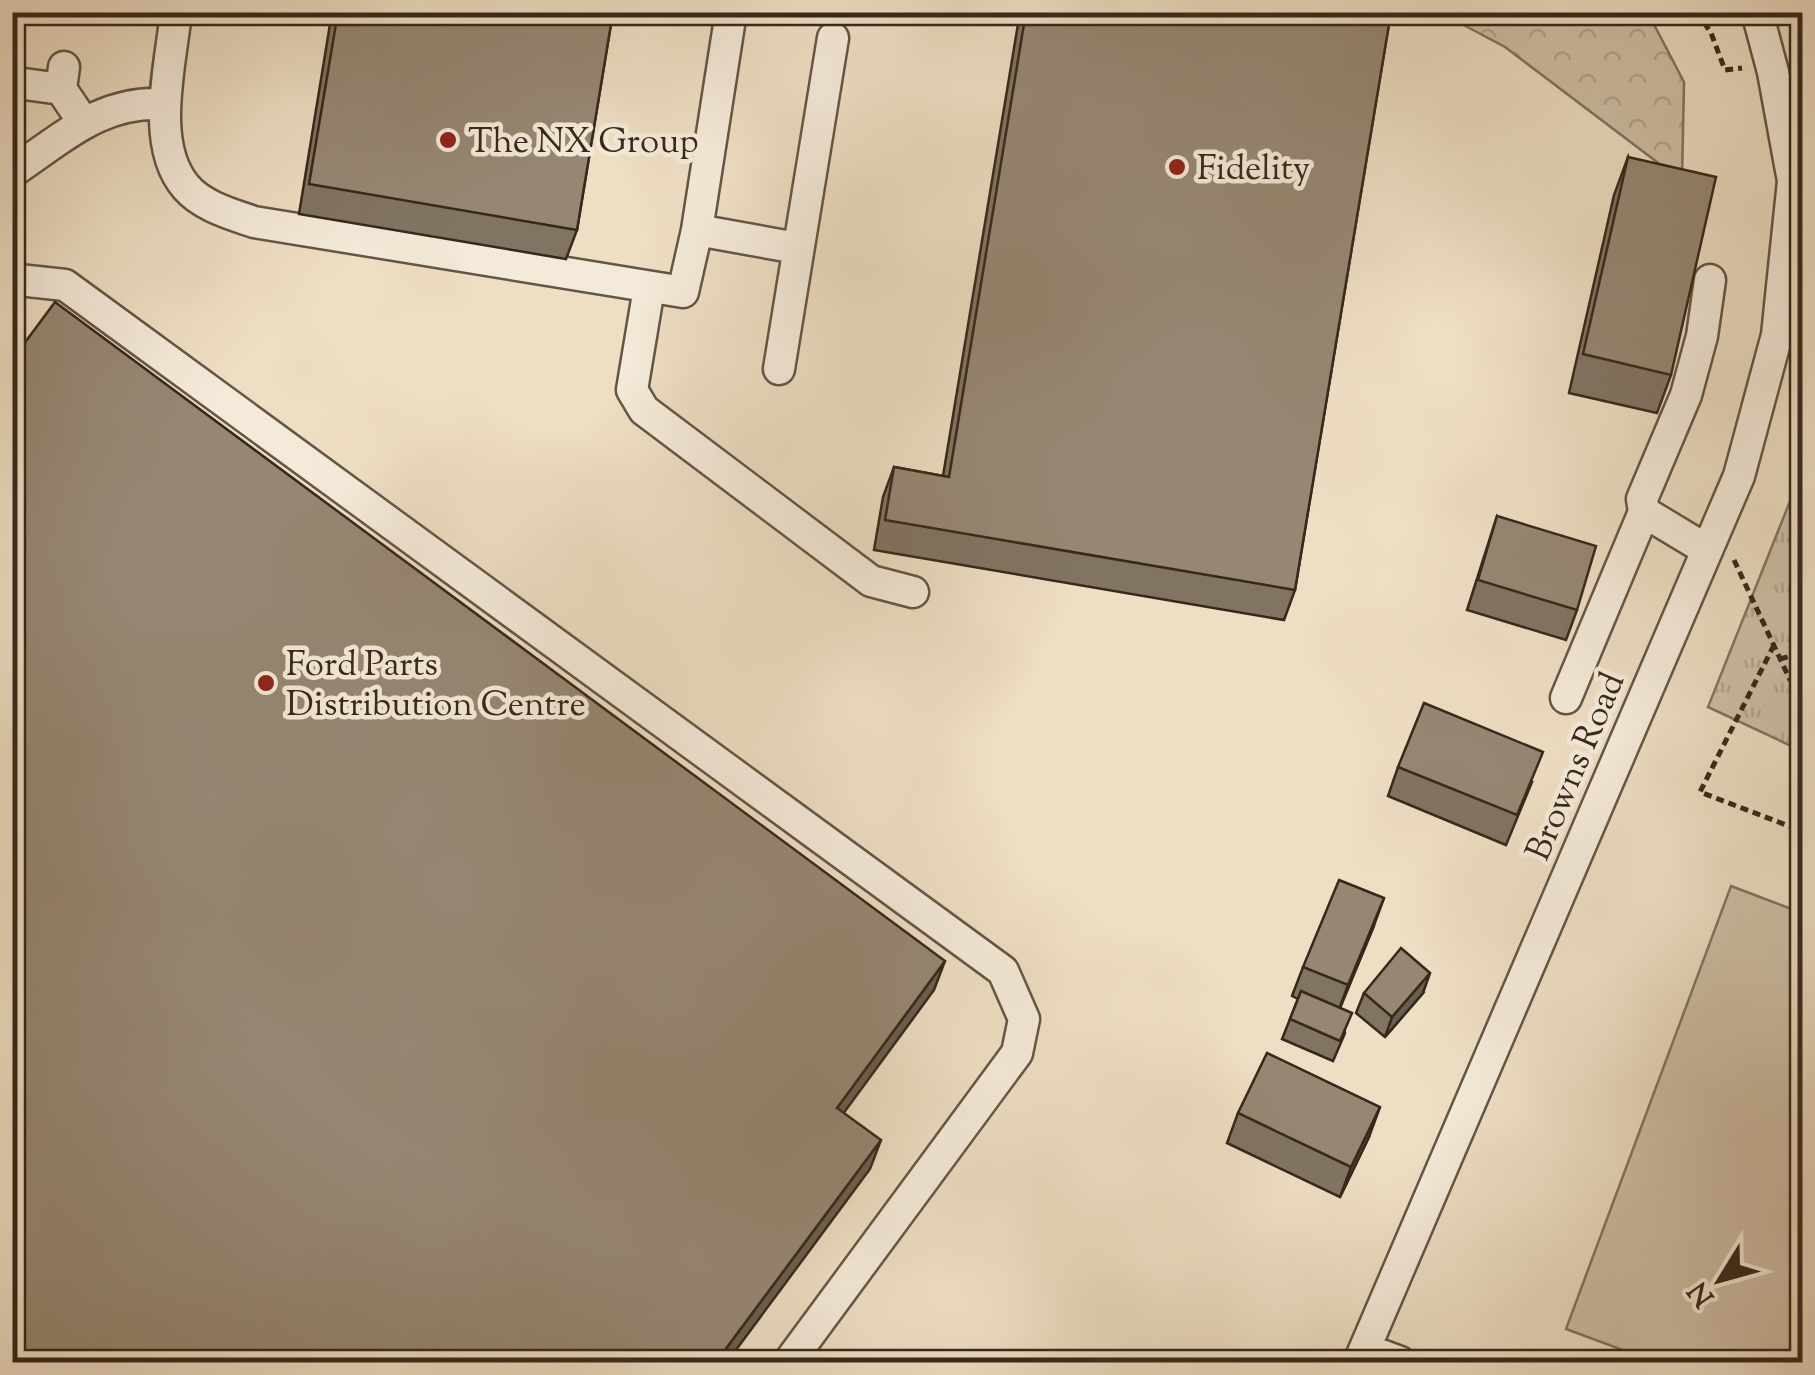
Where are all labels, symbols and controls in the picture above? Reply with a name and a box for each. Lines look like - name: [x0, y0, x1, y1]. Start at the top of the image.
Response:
- place label: The NX Group: [468, 118, 699, 169]
- marker: The NX Group: [437, 129, 459, 151]
- place label: Fidelity: [1197, 145, 1310, 196]
- marker: Fidelity: [1166, 156, 1188, 178]
- place label: Ford Parts Distribution Centre: [286, 641, 586, 732]
- street label: Browns Road: [1515, 665, 1640, 869]
- marker: Ford Parts Distribution Centre: [255, 672, 277, 694]
- north arrow: [1670, 1230, 1770, 1330]
- text: N: [1680, 1272, 1725, 1314]

